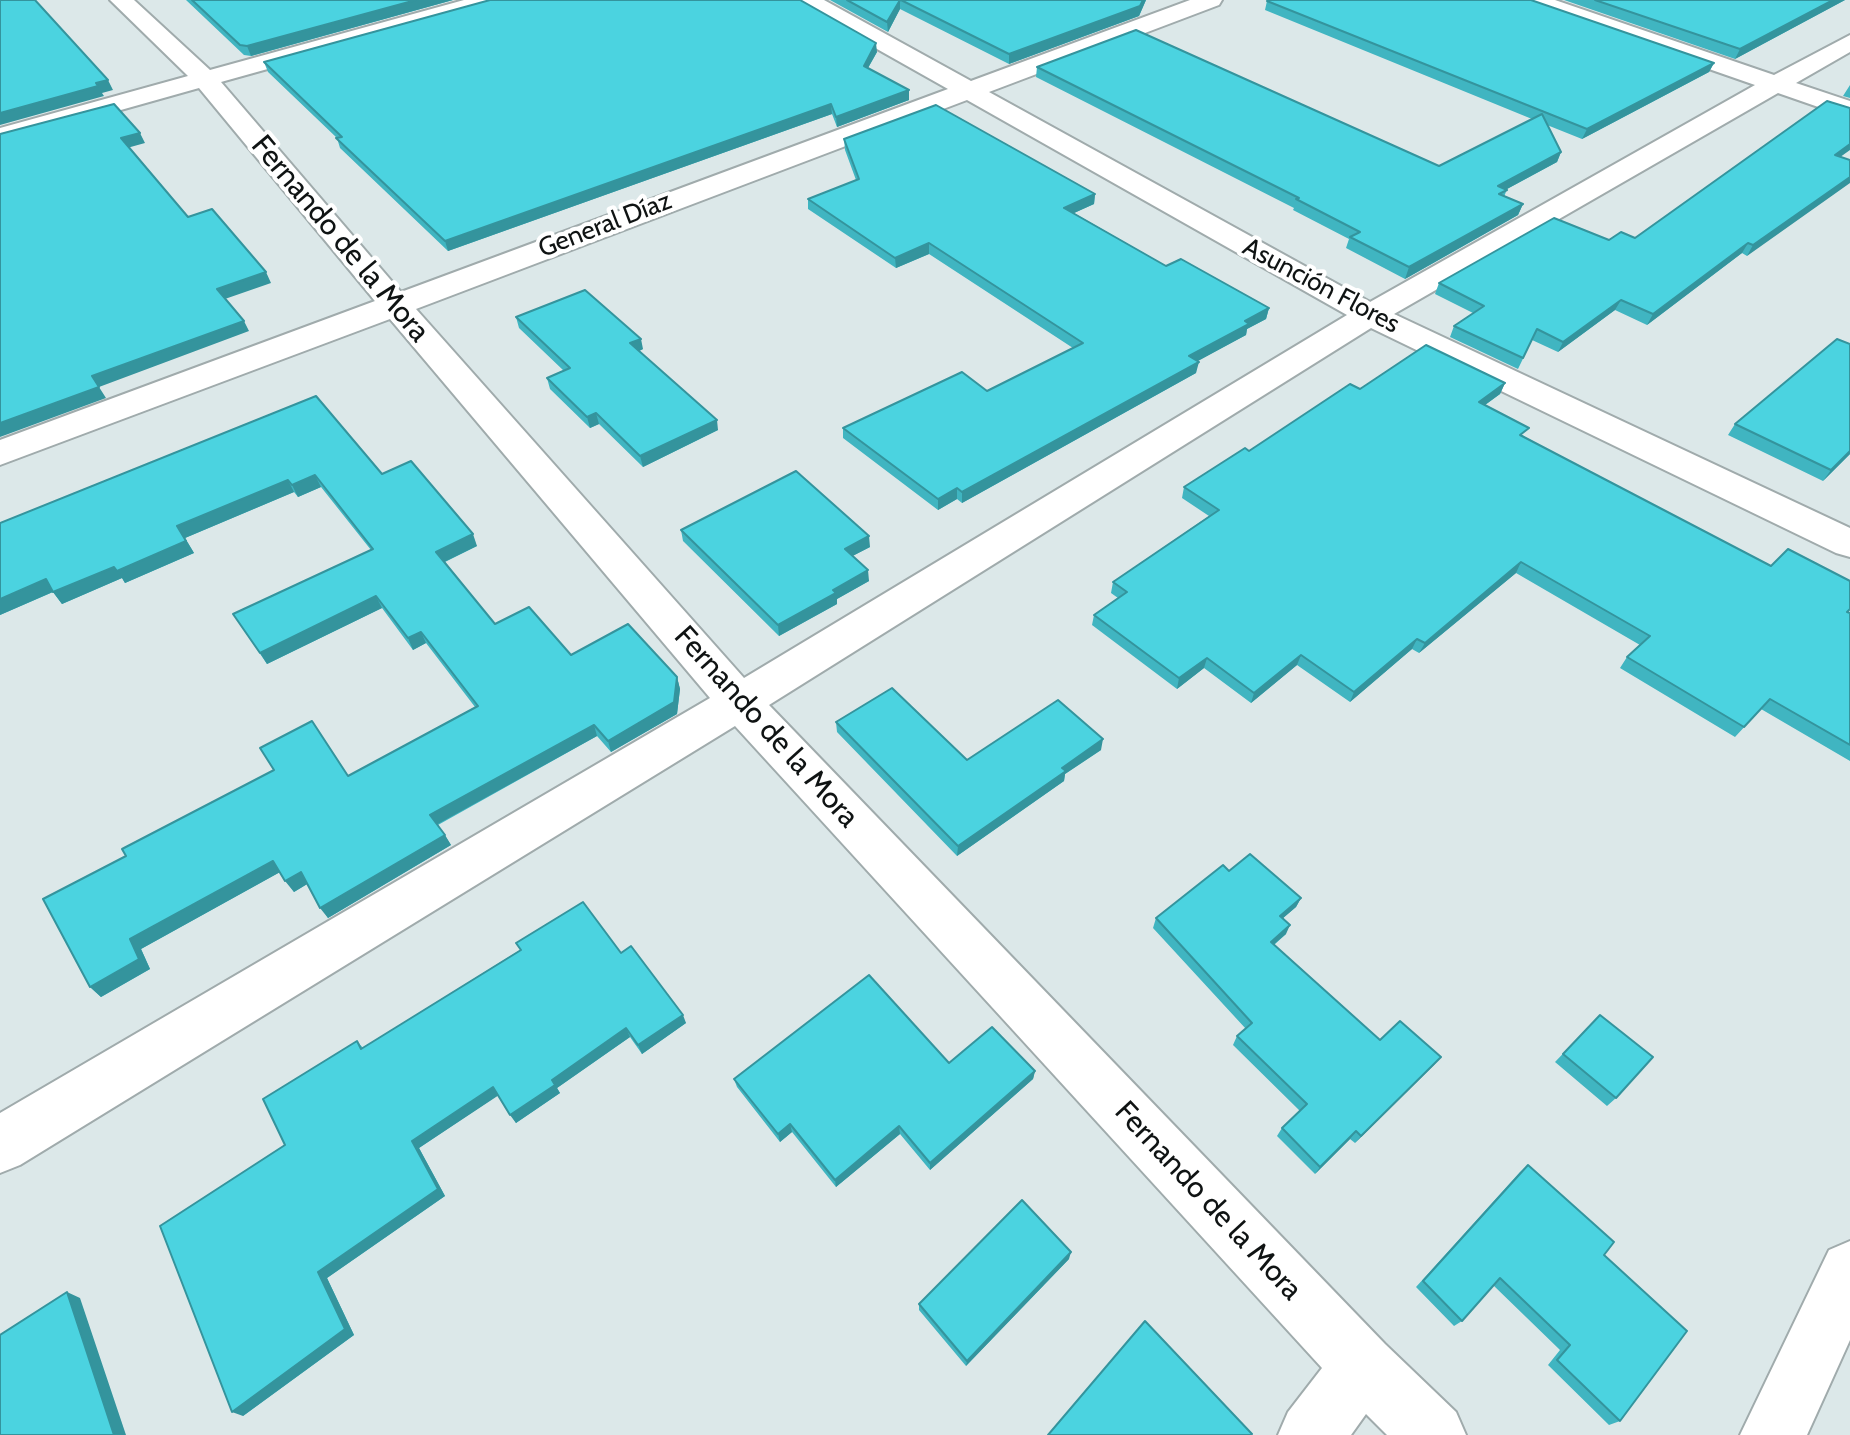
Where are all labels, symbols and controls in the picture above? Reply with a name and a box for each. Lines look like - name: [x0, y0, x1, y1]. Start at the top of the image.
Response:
- street label: Fernando de la Mora: [243, 129, 437, 349]
- street label: General Díaz: [534, 185, 676, 265]
- street label: Asunción Flores: [1237, 232, 1405, 340]
- street label: Fernando de la Mora: [666, 619, 866, 835]
- street label: Fernando de la Mora: [1107, 1094, 1309, 1308]

